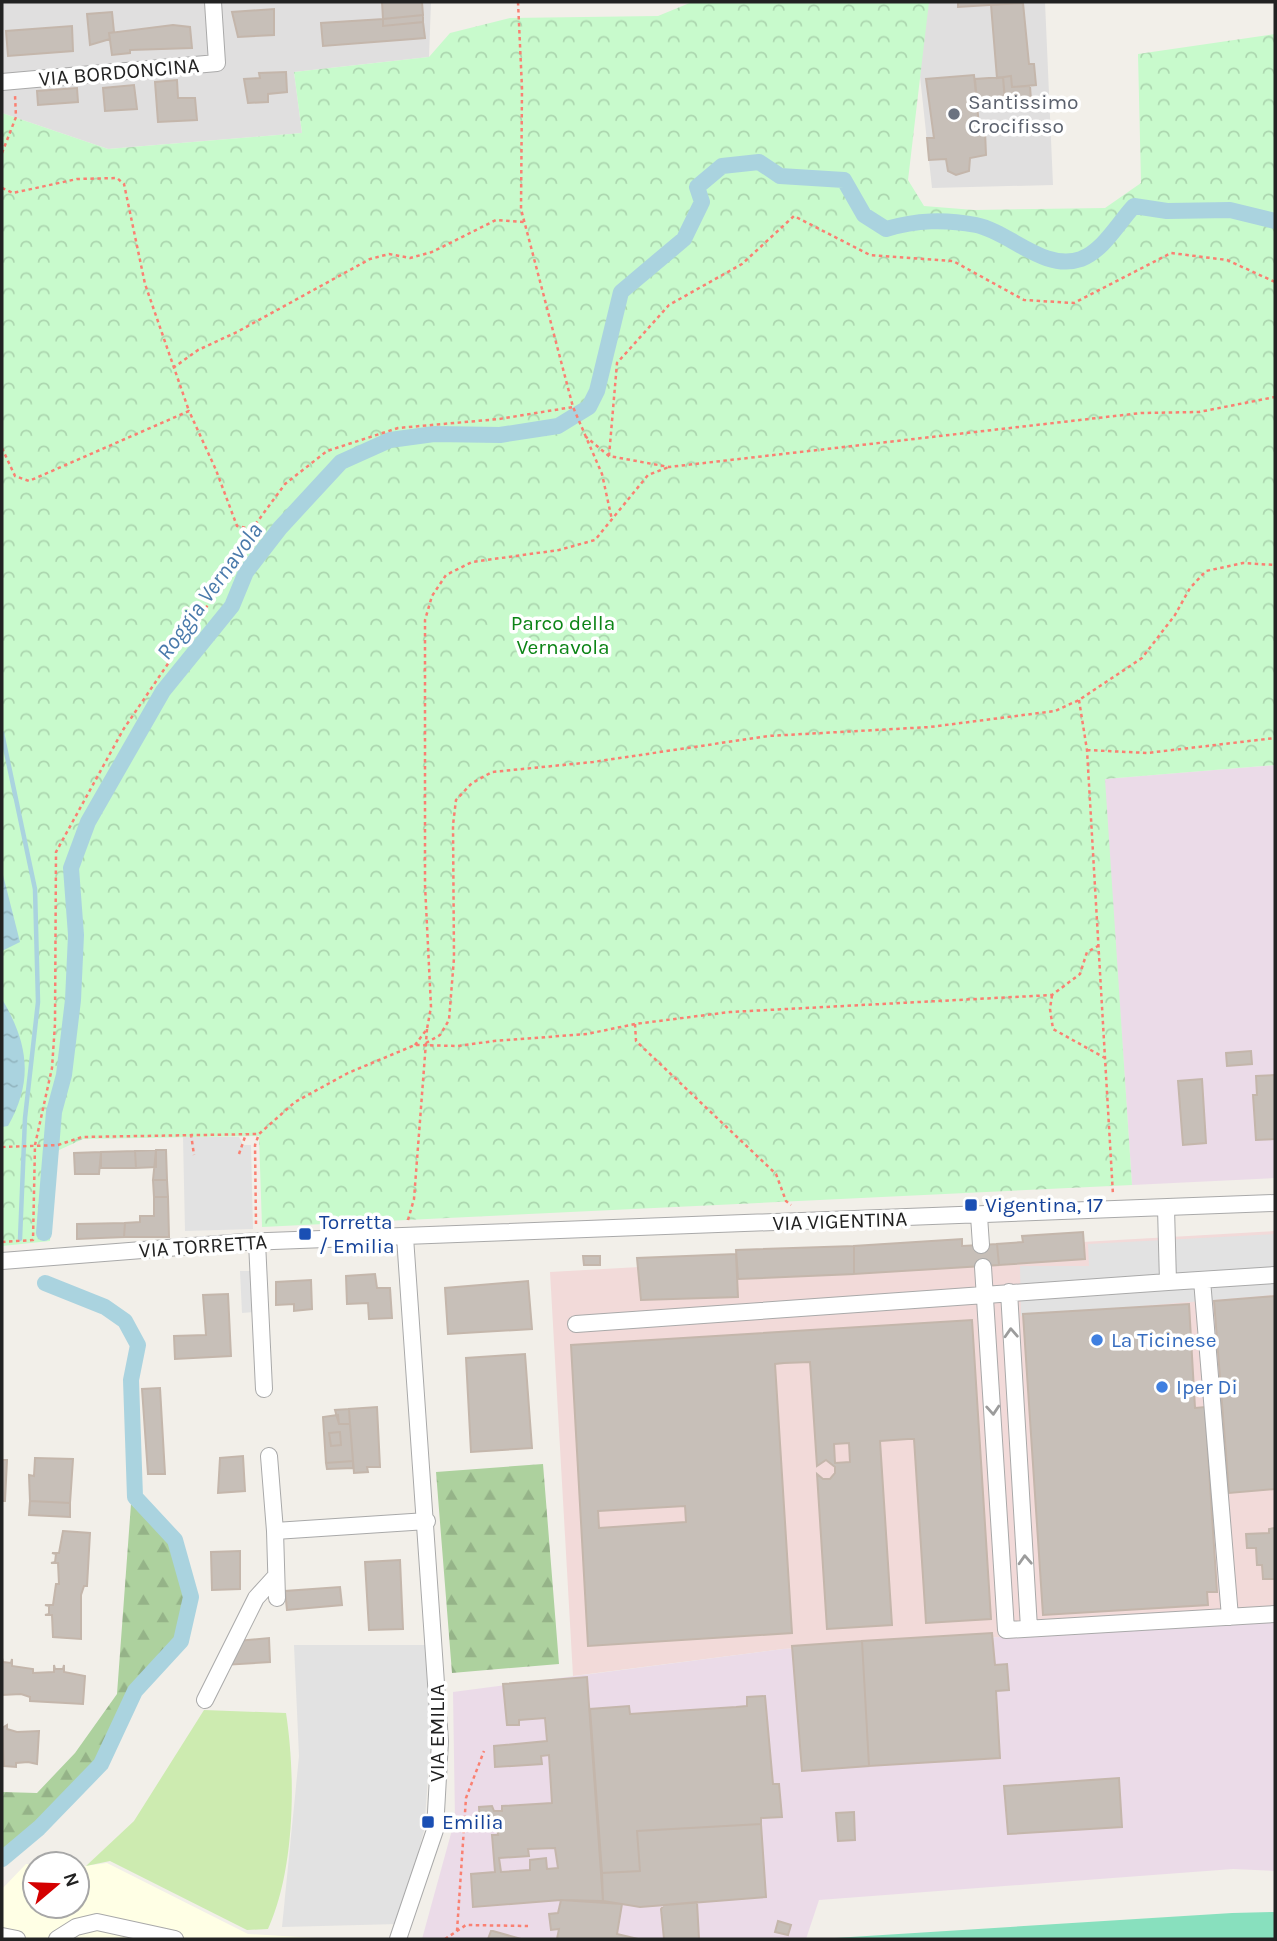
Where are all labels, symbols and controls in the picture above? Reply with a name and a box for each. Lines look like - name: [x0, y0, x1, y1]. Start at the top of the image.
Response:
- street label: VIA BORDONCINA: [38, 53, 200, 91]
- place label: Santissimo Crocifisso: [968, 90, 1079, 138]
- marker: Santissimo Crocifisso: [946, 106, 962, 122]
- water label: Roggia Vernavola: [151, 518, 268, 665]
- park label: Parco della Vernavola: [511, 611, 615, 659]
- place label: Vigentina, 17: [985, 1193, 1103, 1217]
- marker: Vigentina, 17: [963, 1197, 979, 1213]
- street label: VIA VIGENTINA: [772, 1207, 908, 1235]
- place label: Torretta / Emilia: [319, 1210, 394, 1258]
- marker: Torretta / Emilia: [297, 1226, 313, 1242]
- street label: VIA TORRETTA: [138, 1230, 268, 1262]
- one-way arrow: [1004, 1327, 1019, 1338]
- place label: La Ticinese: [1111, 1328, 1217, 1352]
- marker: La Ticinese: [1089, 1332, 1105, 1348]
- place label: Iper Di: [1176, 1375, 1238, 1399]
- marker: Iper Di: [1154, 1379, 1170, 1395]
- one-way arrow: [985, 1405, 1000, 1416]
- one-way arrow: [1017, 1555, 1032, 1566]
- street label: VIA EMILIA: [425, 1684, 449, 1782]
- place label: Emilia: [442, 1810, 503, 1834]
- marker: Emilia: [420, 1814, 436, 1830]
- north arrow: [21, 1850, 91, 1920]
- text: N: [59, 1870, 84, 1890]

